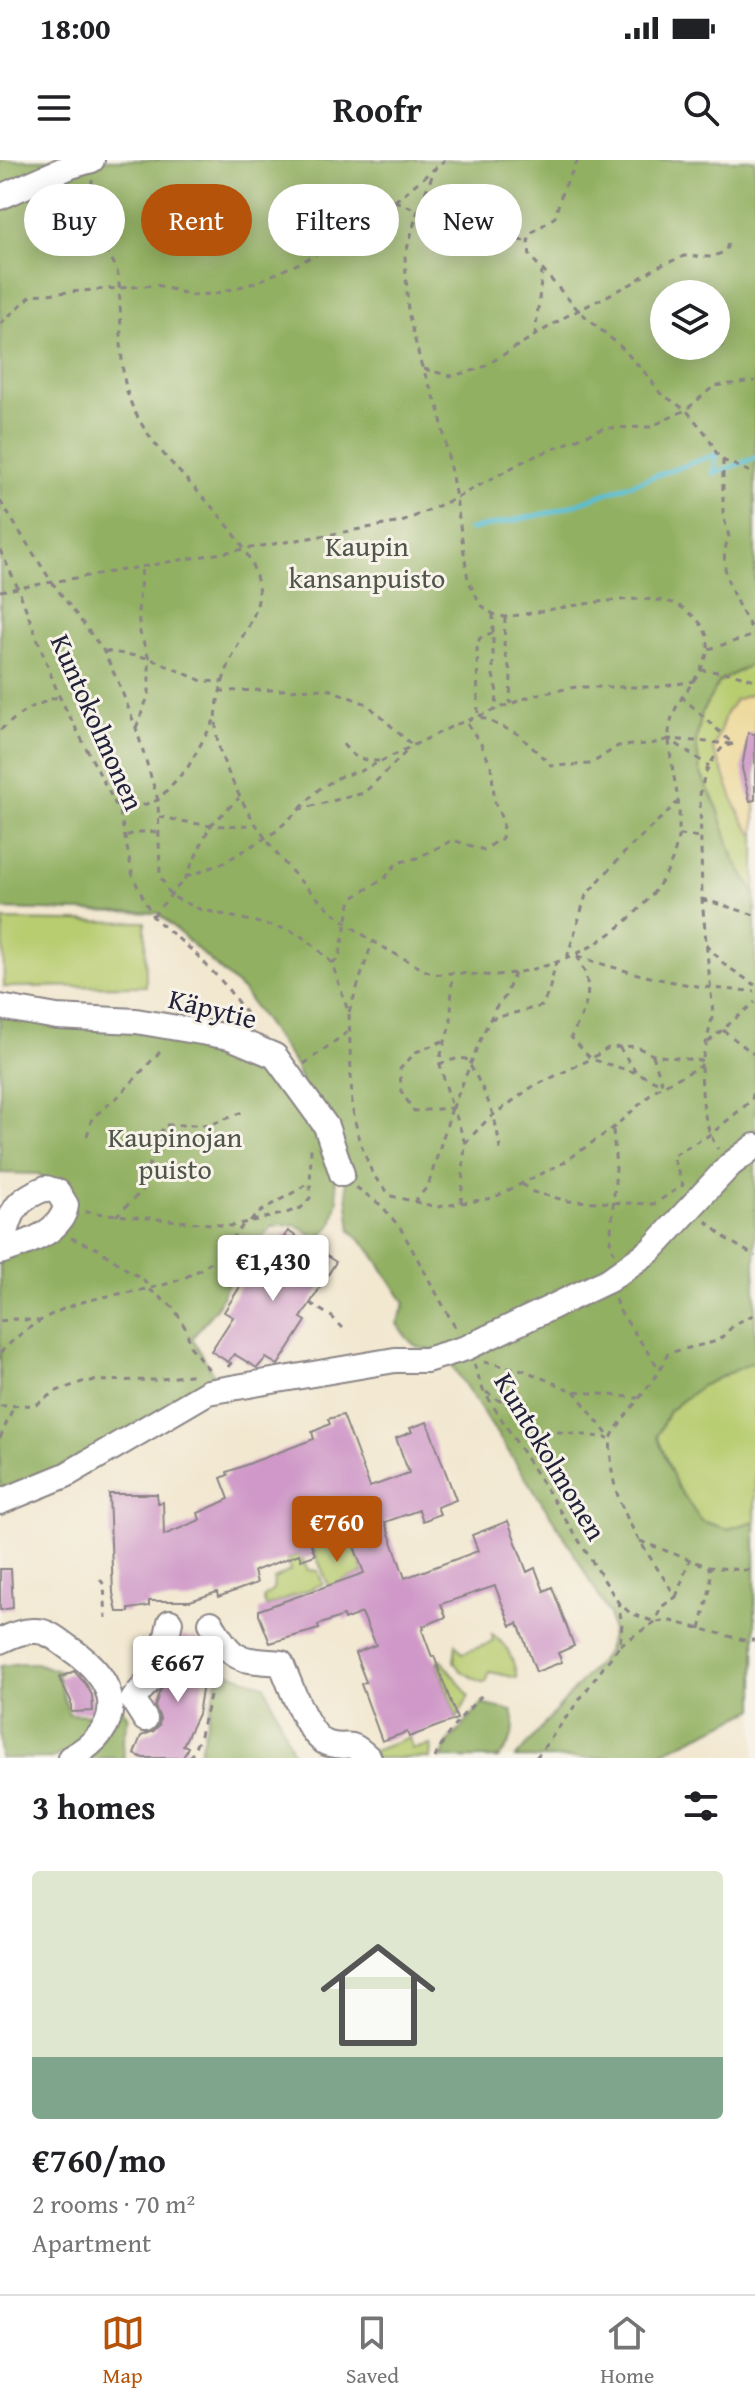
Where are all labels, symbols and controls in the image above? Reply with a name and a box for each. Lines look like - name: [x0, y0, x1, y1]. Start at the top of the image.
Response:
- text: 18:00: [40, 6, 111, 50]
- text: Roofr: [333, 82, 422, 135]
- icon: menu: [32, 86, 76, 130]
- icon: search: [679, 86, 723, 130]
- chip: Buy: [24, 184, 125, 256]
- chip: Rent: [141, 184, 252, 256]
- chip: Filters: [268, 184, 399, 256]
- chip: New: [415, 184, 522, 256]
- map controls: [650, 280, 730, 360]
- button: layers: [650, 280, 730, 360]
- park label: Kaupin kansanpuisto: [289, 525, 445, 598]
- street label: Kuntokolmonen: [41, 627, 155, 817]
- street label: Käpytie: [164, 977, 262, 1039]
- park label: Kaupinojan puisto: [108, 1116, 242, 1189]
- pin: €1,430: [208, 1235, 338, 1303]
- text: €1,430: [236, 1241, 310, 1280]
- street label: Kuntokolmonen: [485, 1364, 617, 1548]
- pin: €760: [290, 1496, 384, 1564]
- text: €760: [310, 1502, 364, 1541]
- pin: €667: [131, 1636, 225, 1704]
- text: €667: [151, 1642, 205, 1681]
- text: 3 homes: [32, 1782, 156, 1831]
- icon: filters: [679, 1784, 723, 1828]
- icon: home: [306, 1923, 450, 2067]
- text: €760/mo: [32, 2135, 166, 2184]
- text: 2 rooms · 70 m²: [32, 2184, 195, 2223]
- text: Apartment: [32, 2223, 151, 2262]
- tab: Map: [101, 2311, 145, 2391]
- tab: Saved: [346, 2311, 399, 2391]
- tab: Home: [600, 2311, 654, 2391]

